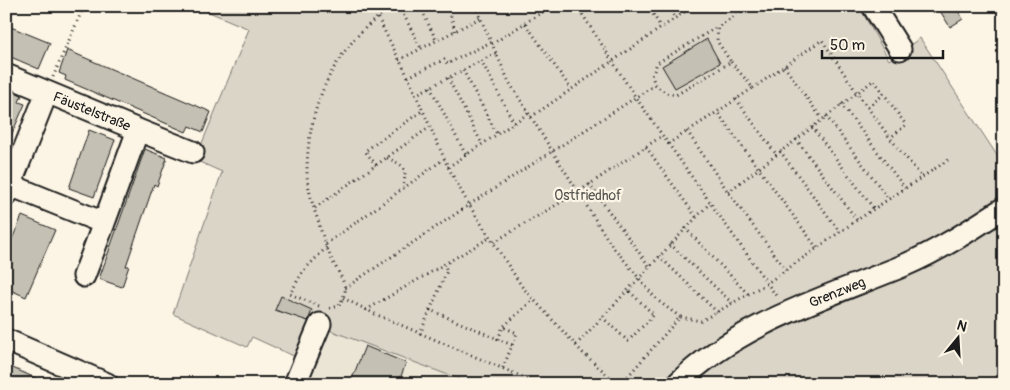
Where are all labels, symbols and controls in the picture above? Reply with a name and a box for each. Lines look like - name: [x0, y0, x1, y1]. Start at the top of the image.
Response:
- scale bar: [822, 28, 944, 60]
- text: 50 m: [830, 36, 865, 55]
- street label: Fäustelstraße: [51, 88, 133, 135]
- park label: Ostfriedhof: [554, 187, 622, 204]
- street label: Grenzweg: [807, 273, 868, 311]
- north arrow: [932, 312, 982, 362]
- text: N: [955, 317, 969, 336]

